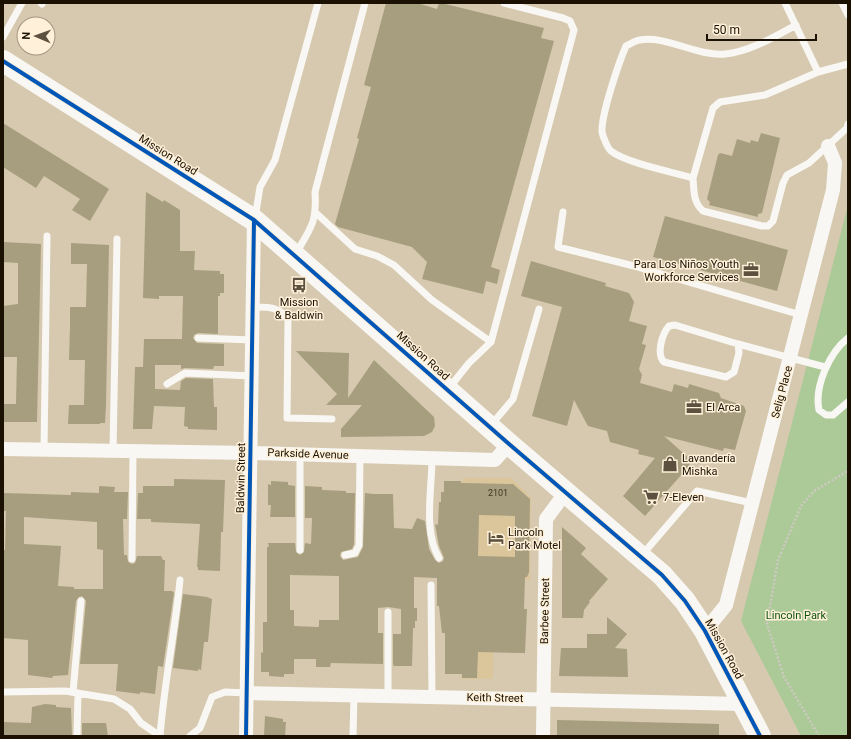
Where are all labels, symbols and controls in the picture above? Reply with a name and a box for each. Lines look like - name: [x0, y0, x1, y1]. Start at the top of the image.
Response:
- north arrow: [16, 16, 56, 56]
- scale bar: [707, 16, 816, 42]
- text: 50 m: [713, 23, 740, 37]
- text: N: [20, 31, 33, 40]
- street label: Mission Road: [136, 132, 200, 178]
- place label: Para Los Niños Youth Workforce Services: [634, 258, 739, 284]
- office icon: Para Los Niños Youth Workforce Services: [742, 261, 760, 279]
- bus stop icon: Mission & Baldwin: [290, 276, 308, 294]
- place label: Mission & Baldwin: [275, 296, 323, 322]
- street label: Mission Road: [394, 329, 452, 383]
- street label: Selig Place: [769, 364, 795, 420]
- office icon: El Arca: [685, 398, 703, 416]
- place label: El Arca: [706, 401, 740, 414]
- street label: Baldwin Street: [234, 442, 248, 513]
- street label: Parkside Avenue: [267, 446, 349, 462]
- place label: Lavandería Mishka: [682, 452, 736, 478]
- shop icon: Lavandería Mishka: [661, 455, 679, 473]
- house number: 2101: [488, 488, 508, 498]
- supermarket icon: 7-Eleven: [642, 488, 660, 506]
- place label: 7-Eleven: [663, 491, 704, 504]
- place label: Lincoln Park Motel: [508, 526, 561, 552]
- hotel icon: Lincoln Park Motel: [487, 529, 505, 547]
- street label: Barbee Street: [538, 577, 552, 644]
- park label: Lincoln Park: [766, 609, 827, 622]
- street label: Mission Road: [702, 617, 746, 681]
- street label: Keith Street: [467, 691, 524, 705]

